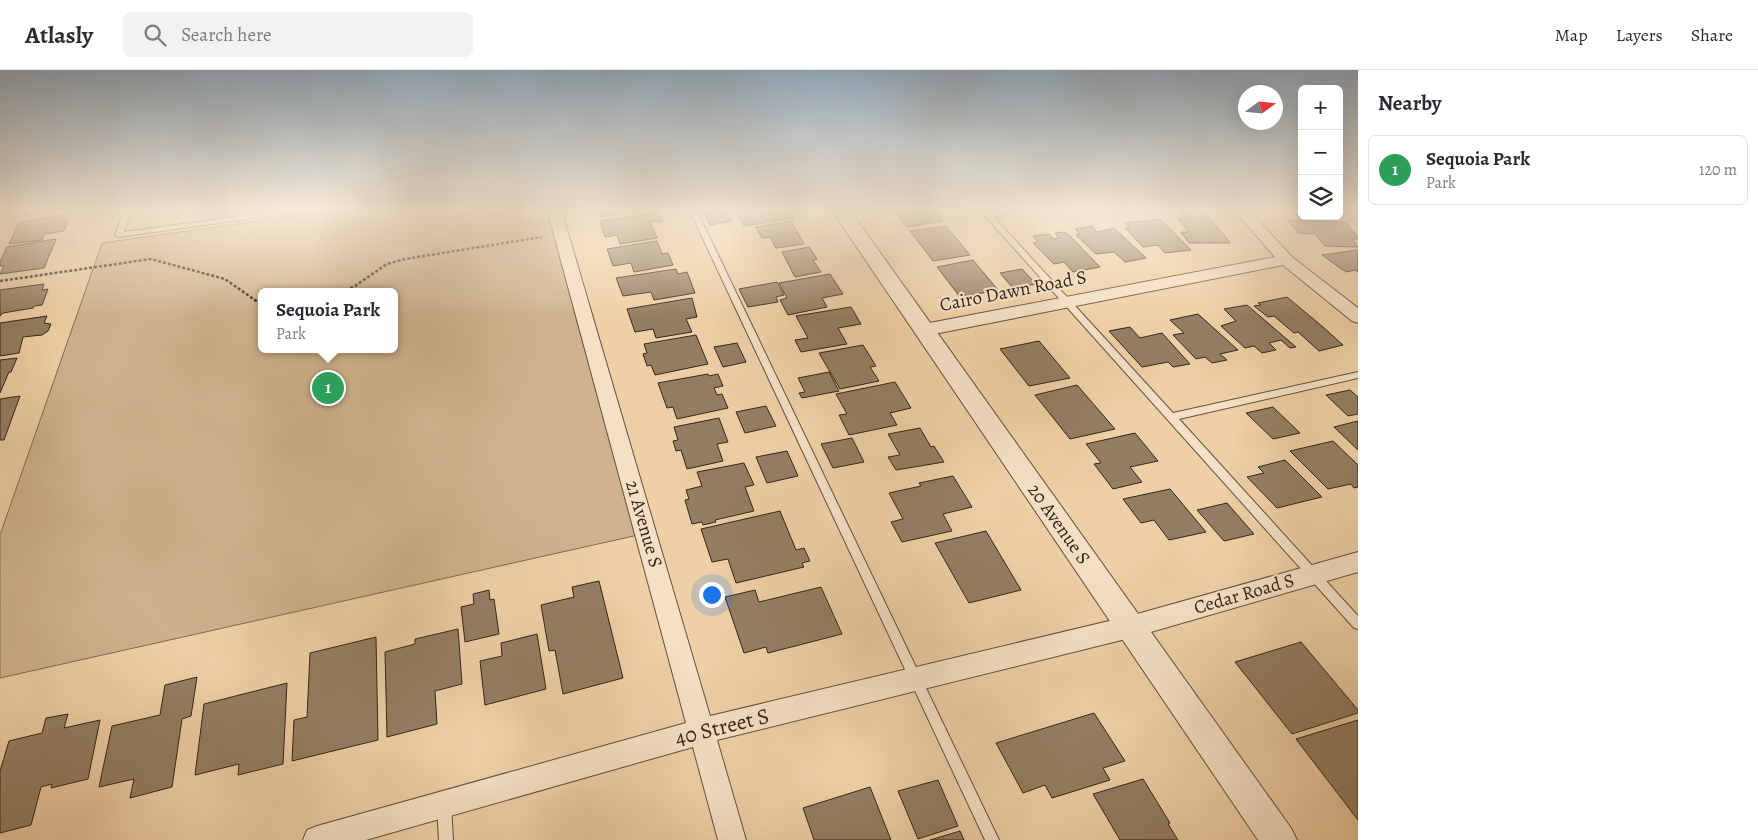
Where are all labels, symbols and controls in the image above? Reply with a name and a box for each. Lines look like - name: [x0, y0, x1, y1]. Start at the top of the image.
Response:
- search box: [123, 12, 473, 57]
- text: Atlasly: [25, 19, 93, 51]
- icon: search: [141, 21, 169, 49]
- text: Search here: [181, 22, 272, 48]
- text: Map: [1555, 23, 1588, 47]
- text: Layers: [1616, 23, 1663, 47]
- text: Share: [1691, 23, 1733, 47]
- north arrow: [1238, 85, 1283, 130]
- map controls: [1298, 85, 1343, 220]
- button: +: [1298, 85, 1343, 130]
- text: Nearby: [1378, 89, 1441, 117]
- button: −: [1298, 130, 1343, 175]
- text: Sequoia Park: [1426, 146, 1530, 172]
- text: 1: [1392, 159, 1398, 181]
- text: 120 m: [1699, 159, 1737, 181]
- text: Park: [1426, 172, 1456, 194]
- button: layers: [1298, 175, 1343, 220]
- street label: Cairo Dawn Road S: [937, 264, 1089, 318]
- popup: [258, 288, 398, 353]
- text: Sequoia Park: [276, 297, 380, 323]
- text: Park: [276, 323, 306, 345]
- pin: 1: [312, 369, 344, 407]
- street label: 21 Avenue S: [619, 477, 669, 571]
- street label: 20 Avenue S: [1022, 478, 1096, 570]
- street label: Cedar Road S: [1191, 567, 1297, 621]
- your location: [699, 582, 725, 608]
- street label: 40 Street S: [672, 701, 772, 753]

